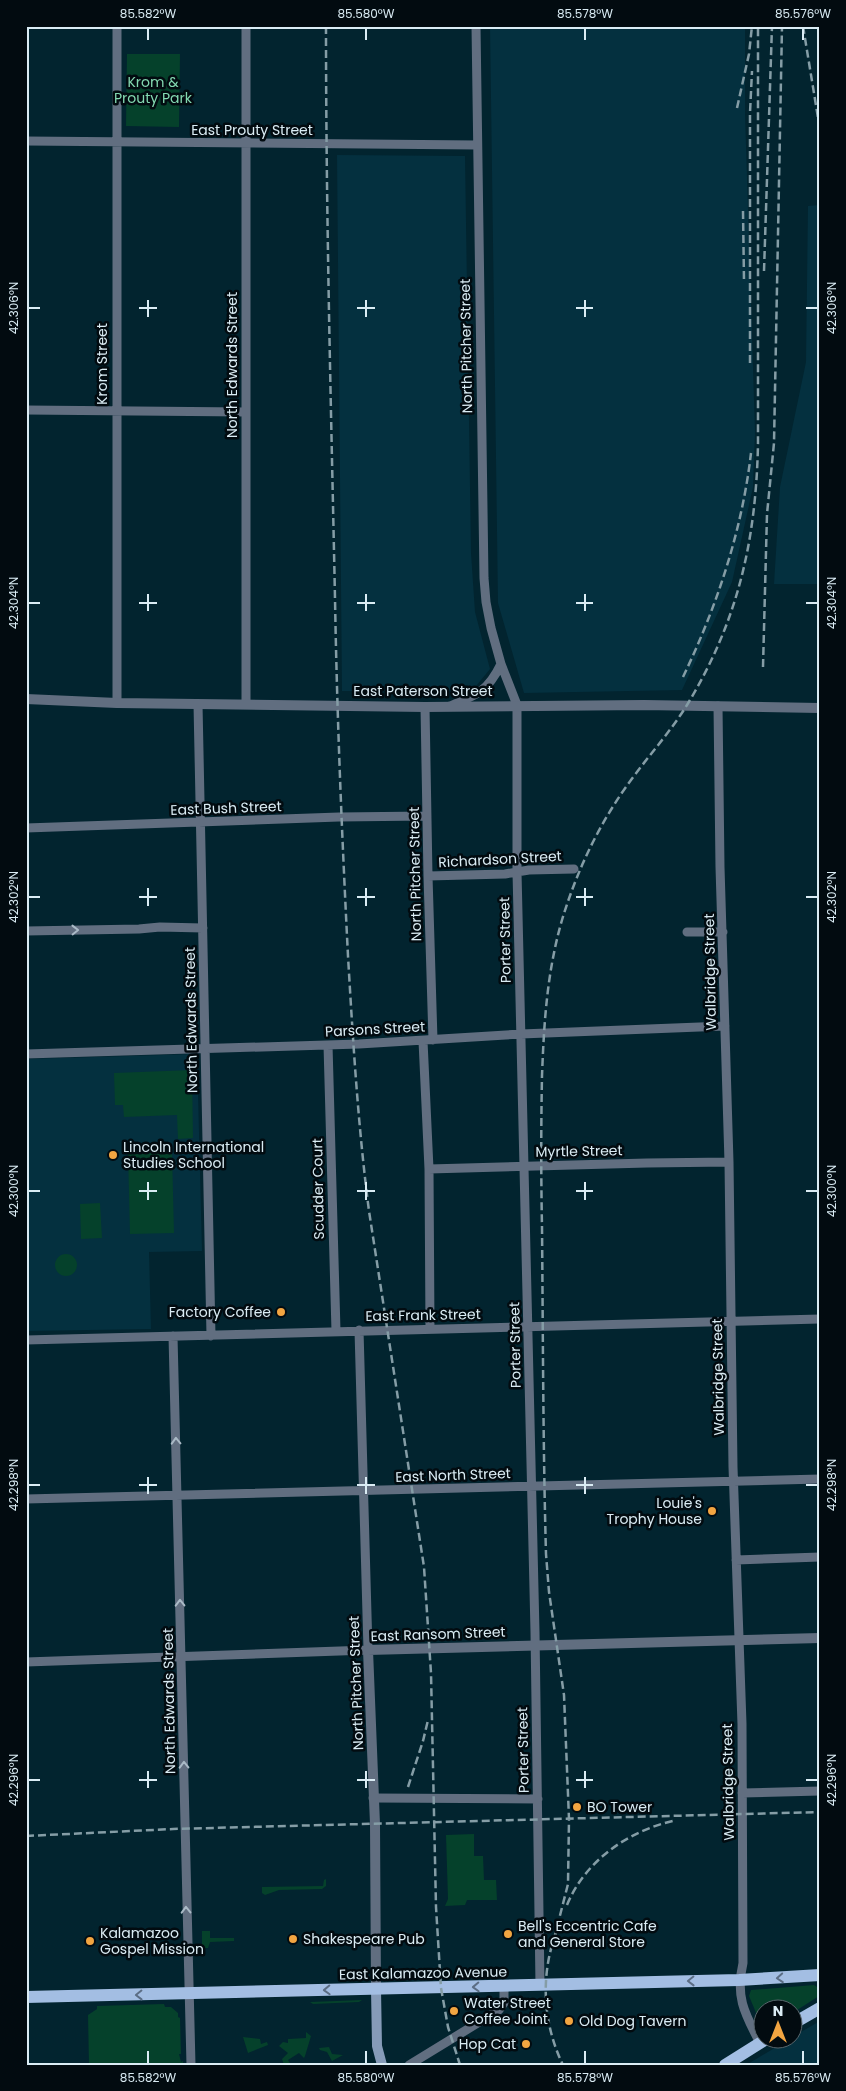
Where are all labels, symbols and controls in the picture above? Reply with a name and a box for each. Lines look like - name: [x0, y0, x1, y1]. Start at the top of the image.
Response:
- text: 85.582°W: [120, 5, 176, 22]
- text: 85.580°W: [338, 5, 395, 22]
- text: 85.578°W: [557, 5, 613, 22]
- text: 85.576°W: [775, 5, 831, 22]
- park label: Krom & Prouty Park: [114, 72, 193, 108]
- street label: East Prouty Street: [191, 120, 313, 140]
- street label: North Pitcher Street: [455, 279, 477, 413]
- text: 42.306°N: [5, 282, 22, 334]
- text: 42.306°N: [823, 282, 840, 334]
- street label: North Edwards Street: [222, 292, 242, 438]
- street label: Krom Street: [92, 323, 112, 405]
- text: 42.304°N: [5, 577, 22, 629]
- text: 42.304°N: [823, 577, 840, 629]
- street label: East Paterson Street: [353, 681, 493, 701]
- street label: East Bush Street: [170, 796, 282, 820]
- street label: North Pitcher Street: [404, 807, 426, 941]
- street label: Richardson Street: [438, 846, 562, 872]
- text: 42.302°N: [5, 871, 22, 923]
- text: 42.302°N: [823, 871, 840, 923]
- street label: Porter Street: [494, 897, 516, 983]
- street label: Walbridge Street: [699, 913, 721, 1031]
- one-way arrow: [72, 925, 79, 935]
- street label: North Edwards Street: [180, 947, 202, 1093]
- street label: Parsons Street: [325, 1016, 425, 1042]
- place label: Lincoln International Studies School: [123, 1137, 264, 1173]
- street label: Scudder Court: [307, 1138, 329, 1240]
- street label: Myrtle Street: [535, 1140, 623, 1162]
- marker: Lincoln International Studies School: [107, 1149, 119, 1161]
- text: 42.300°N: [5, 1165, 22, 1217]
- text: 42.300°N: [823, 1165, 840, 1217]
- place label: Factory Coffee: [169, 1302, 271, 1322]
- street label: Porter Street: [504, 1302, 526, 1388]
- street label: East Frank Street: [365, 1304, 481, 1326]
- marker: Factory Coffee: [275, 1306, 287, 1318]
- street label: Walbridge Street: [707, 1318, 729, 1436]
- one-way arrow: [171, 1436, 181, 1444]
- text: 42.298°N: [5, 1459, 22, 1511]
- text: 42.298°N: [823, 1459, 840, 1511]
- street label: East North Street: [395, 1463, 511, 1487]
- place label: Louie's Trophy House: [607, 1493, 702, 1529]
- marker: Louie's Trophy House: [706, 1505, 718, 1517]
- one-way arrow: [175, 1599, 185, 1606]
- street label: North Pitcher Street: [344, 1615, 368, 1751]
- street label: East Ransom Street: [370, 1622, 506, 1646]
- street label: North Edwards Street: [158, 1628, 180, 1774]
- street label: Porter Street: [512, 1707, 534, 1793]
- street label: Walbridge Street: [717, 1723, 739, 1841]
- text: 42.296°N: [5, 1754, 22, 1806]
- text: 42.296°N: [823, 1754, 840, 1806]
- one-way arrow: [179, 1761, 189, 1769]
- place label: BO Tower: [587, 1797, 652, 1817]
- marker: BO Tower: [571, 1801, 583, 1813]
- one-way arrow: [181, 1906, 192, 1914]
- place label: Bell's Eccentric Cafe and General Store: [518, 1916, 657, 1952]
- place label: Kalamazoo Gospel Mission: [100, 1923, 204, 1959]
- marker: Bell's Eccentric Cafe and General Store: [502, 1928, 514, 1940]
- place label: Shakespeare Pub: [303, 1929, 425, 1949]
- marker: Shakespeare Pub: [287, 1933, 299, 1945]
- marker: Kalamazoo Gospel Mission: [84, 1935, 96, 1947]
- street label: East Kalamazoo Avenue: [339, 1962, 507, 1984]
- one-way arrow: [775, 1972, 783, 1983]
- one-way arrow: [686, 1976, 694, 1986]
- one-way arrow: [471, 1982, 479, 1992]
- one-way arrow: [323, 1985, 331, 1996]
- one-way arrow: [135, 1990, 143, 2000]
- place label: Water Street Coffee Joint: [464, 1993, 551, 2029]
- north arrow: [754, 1998, 804, 2048]
- text: N: [773, 2001, 783, 2021]
- marker: Water Street Coffee Joint: [448, 2005, 460, 2017]
- place label: Old Dog Tavern: [579, 2011, 686, 2031]
- marker: Old Dog Tavern: [563, 2015, 575, 2027]
- place label: Hop Cat: [459, 2034, 516, 2054]
- marker: Hop Cat: [520, 2038, 532, 2050]
- text: 85.582°W: [120, 2069, 176, 2086]
- text: 85.580°W: [338, 2069, 395, 2086]
- text: 85.578°W: [557, 2069, 613, 2086]
- text: 85.576°W: [775, 2069, 831, 2086]

